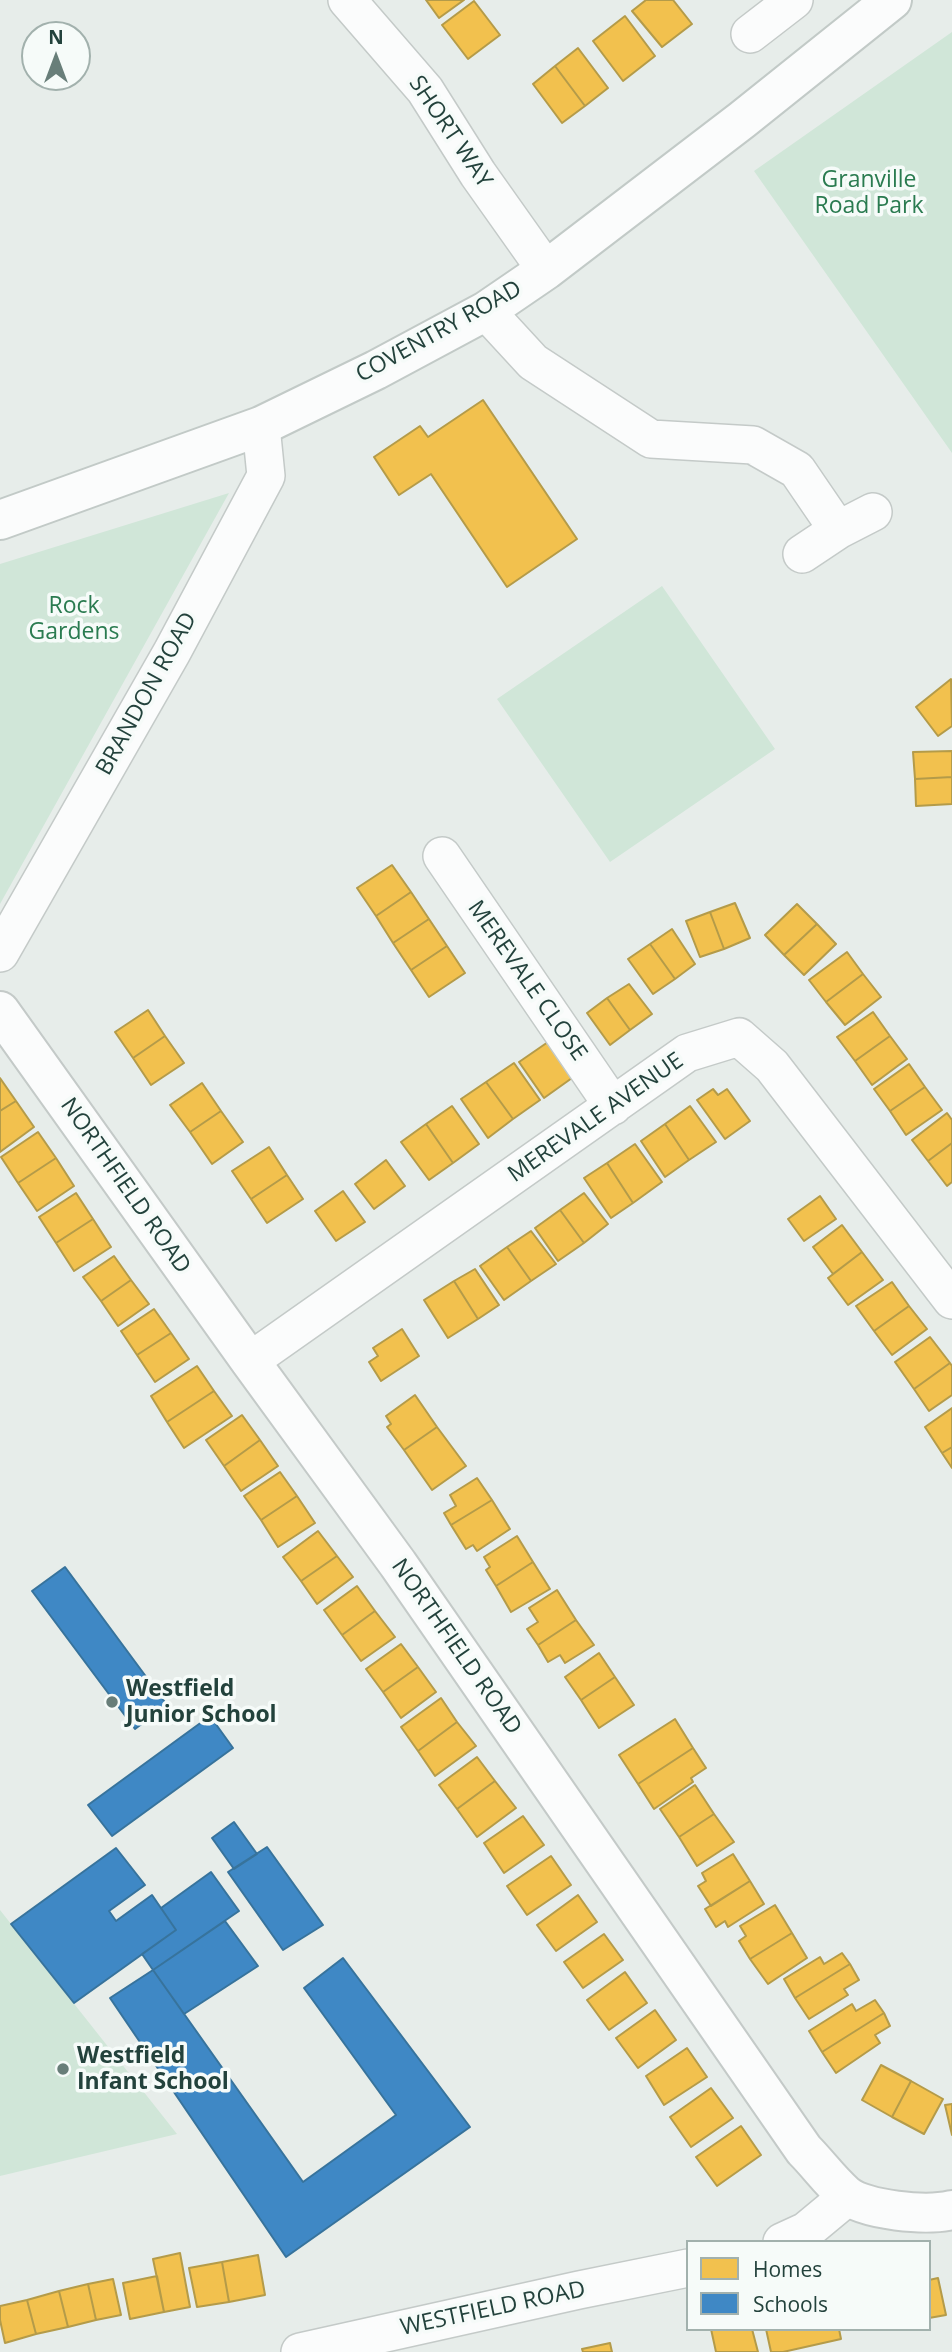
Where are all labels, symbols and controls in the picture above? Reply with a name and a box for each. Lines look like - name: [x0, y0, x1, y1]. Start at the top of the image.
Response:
- north arrow: [21, 21, 91, 91]
- text: N: [48, 24, 64, 50]
- street label: SHORT WAY: [403, 71, 497, 193]
- park label: Granville Road Park: [815, 166, 923, 220]
- street label: COVENTRY ROAD: [351, 275, 527, 389]
- park label: Rock Gardens: [29, 592, 119, 646]
- street label: BRANDON ROAD: [91, 608, 203, 780]
- street label: MEREVALE CLOSE: [461, 896, 593, 1066]
- street label: MEREVALE AVENUE: [503, 1047, 689, 1189]
- street label: NORTHFIELD ROAD: [54, 1093, 196, 1279]
- street label: NORTHFIELD ROAD: [385, 1554, 527, 1740]
- place label: Westfield Junior School: [126, 1675, 277, 1729]
- marker: Westfield Junior School: [104, 1694, 120, 1710]
- place label: Westfield Infant School: [77, 2042, 229, 2096]
- marker: Westfield Infant School: [55, 2061, 71, 2077]
- legend: [686, 2240, 931, 2331]
- text: Homes: [753, 2255, 822, 2283]
- street label: WESTFIELD ROAD: [398, 2276, 588, 2342]
- text: Schools: [753, 2290, 828, 2318]

